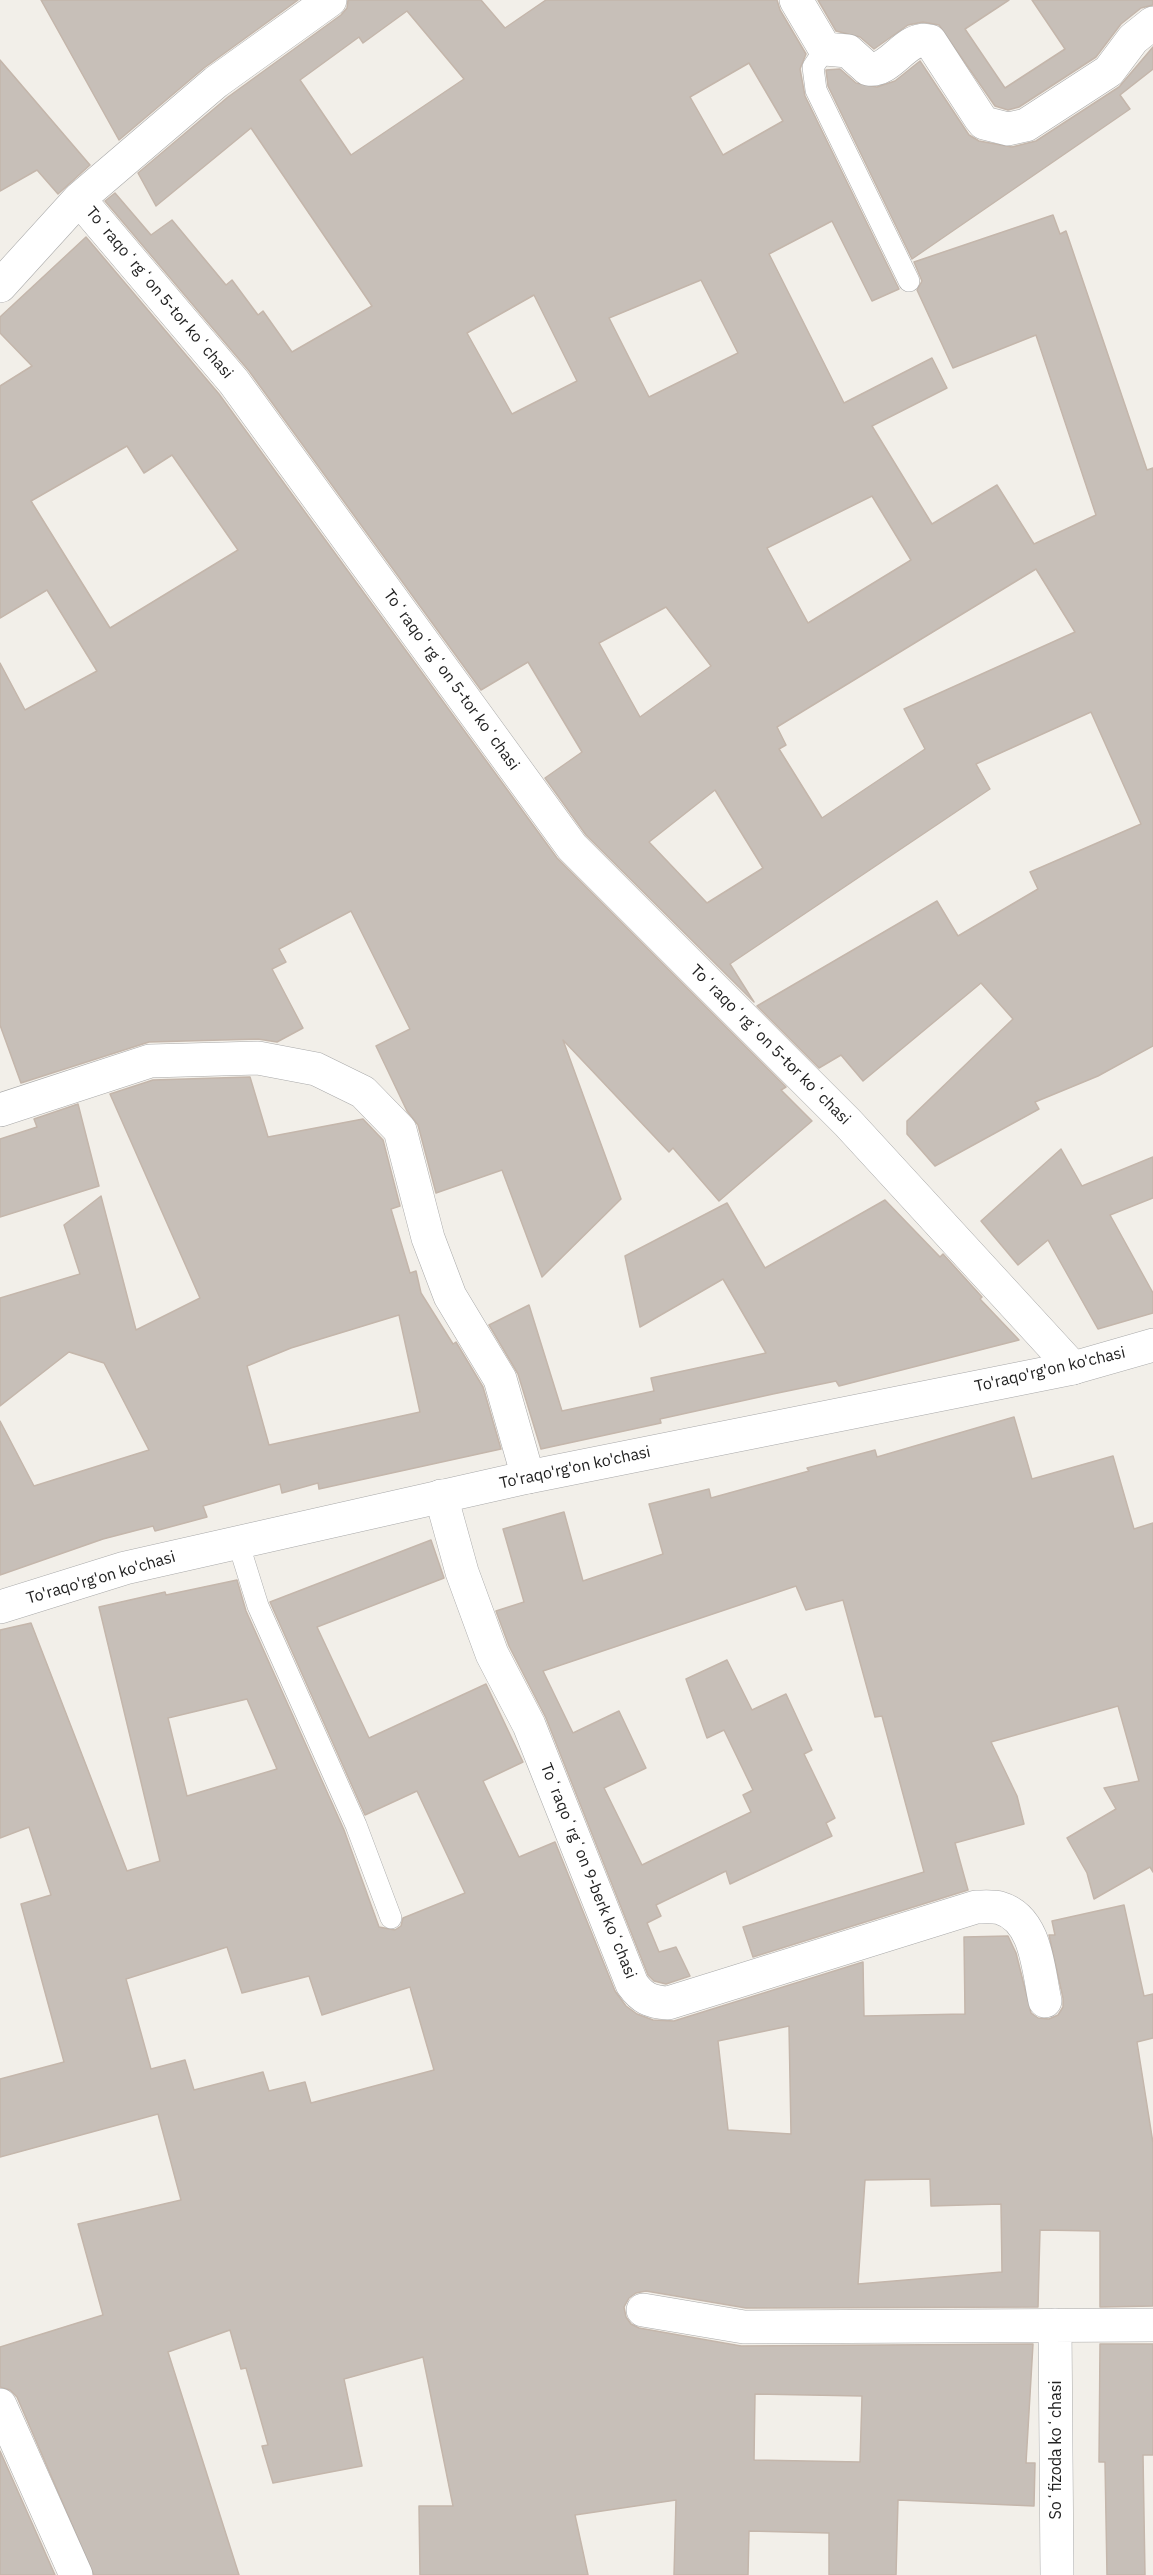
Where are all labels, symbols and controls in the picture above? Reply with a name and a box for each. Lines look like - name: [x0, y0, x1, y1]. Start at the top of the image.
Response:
- street label: Toʻraqoʻrgʻon 5-tor koʻchasi: [81, 203, 237, 383]
- street label: Toʻraqoʻrgʻon 5-tor koʻchasi: [379, 586, 523, 774]
- street label: Toʻraqoʻrgʻon 5-tor koʻchasi: [686, 961, 854, 1129]
- street label: To'raqo'rg'on ko'chasi: [973, 1343, 1127, 1397]
- street label: To'raqo'rg'on ko'chasi: [498, 1443, 652, 1493]
- street label: To'raqo'rg'on ko'chasi: [24, 1548, 178, 1608]
- street label: Toʻraqoʻrgʻon 9-berk koʻchasi: [536, 1761, 640, 1981]
- street label: Soʻfizoda koʻchasi: [1046, 2381, 1066, 2519]

